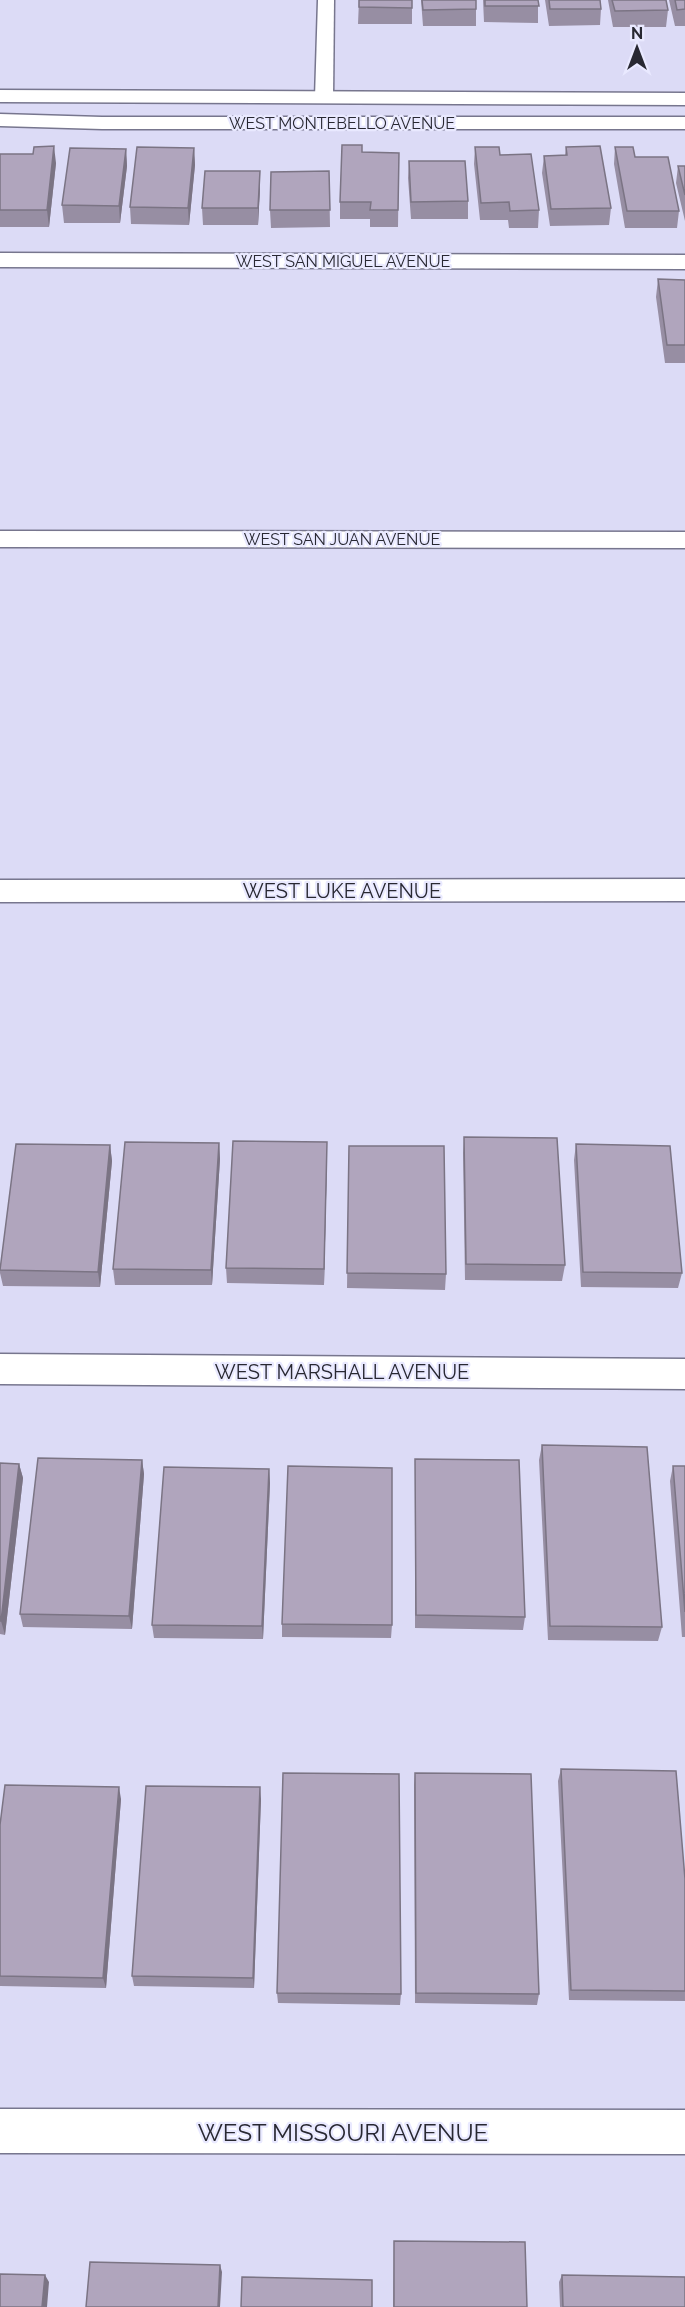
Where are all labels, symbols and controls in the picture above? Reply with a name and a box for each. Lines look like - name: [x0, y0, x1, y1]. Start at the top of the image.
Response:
- north arrow: [607, 18, 667, 78]
- text: N: [631, 24, 643, 43]
- street label: WEST MONTEBELLO AVENUE: [229, 114, 455, 133]
- street label: WEST SAN MIGUEL AVENUE: [236, 252, 451, 271]
- street label: WEST SAN JUAN AVENUE: [244, 530, 441, 549]
- street label: WEST LUKE AVENUE: [243, 879, 441, 903]
- street label: WEST MARSHALL AVENUE: [215, 1360, 469, 1384]
- street label: WEST MISSOURI AVENUE: [198, 2118, 488, 2147]

